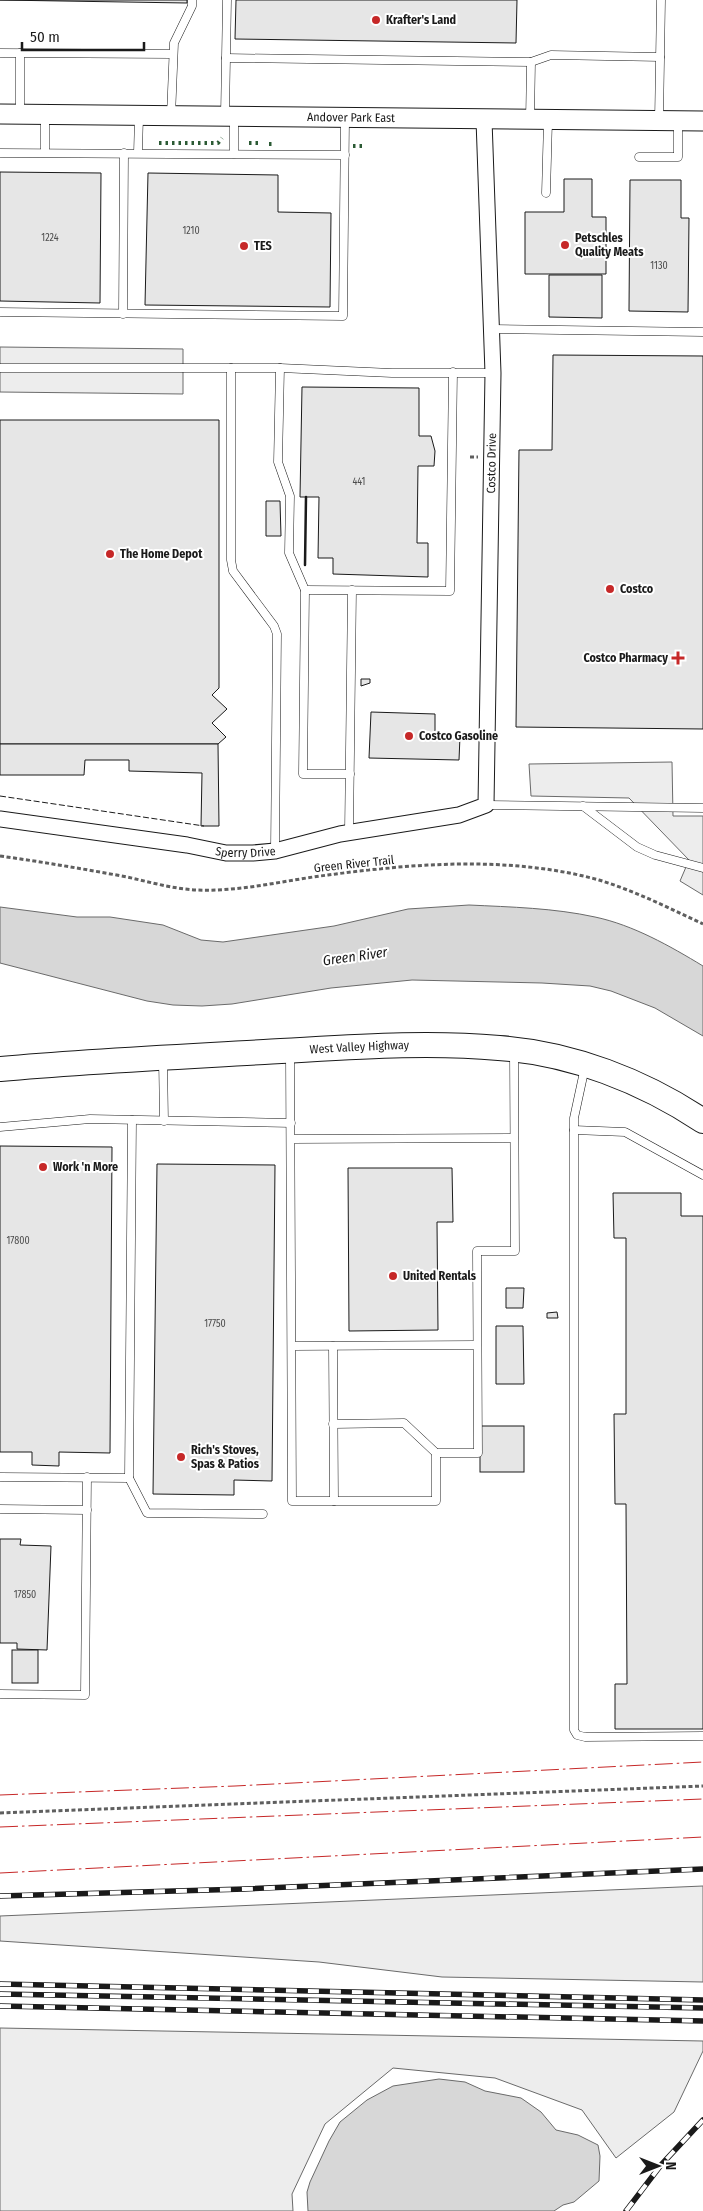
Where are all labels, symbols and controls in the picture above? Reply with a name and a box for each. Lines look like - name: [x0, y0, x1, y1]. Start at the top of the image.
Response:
- place label: Krafter's Land: [386, 13, 456, 27]
- marker: Krafter's Land: [370, 14, 382, 26]
- scale bar: [22, 20, 145, 52]
- text: 50 m: [30, 28, 60, 46]
- street label: Andover Park East: [307, 110, 395, 125]
- house number: 1210: [182, 225, 200, 237]
- place label: Petschles Quality Meats: [575, 231, 644, 259]
- house number: 1224: [41, 232, 59, 244]
- place label: TES: [254, 239, 272, 253]
- marker: Petschles Quality Meats: [559, 239, 571, 251]
- marker: TES: [238, 240, 250, 252]
- house number: 1130: [650, 260, 668, 272]
- street label: Costco Drive: [484, 433, 499, 494]
- house number: 441: [352, 476, 366, 488]
- place label: The Home Depot: [120, 547, 203, 561]
- marker: The Home Depot: [104, 548, 116, 560]
- place label: Costco: [620, 582, 654, 596]
- marker: Costco: [604, 583, 616, 595]
- place label: Costco Pharmacy: [583, 651, 668, 665]
- marker: Costco Pharmacy: [672, 652, 684, 664]
- place label: Costco Gasoline: [419, 729, 498, 743]
- marker: Costco Gasoline: [403, 730, 415, 742]
- street label: Sperry Drive: [214, 844, 276, 860]
- street label: Green River Trail: [313, 853, 395, 875]
- water label: Green River: [322, 943, 390, 969]
- street label: West Valley Highway: [309, 1038, 410, 1056]
- place label: Work 'n More: [53, 1160, 118, 1174]
- marker: Work 'n More: [37, 1161, 49, 1173]
- house number: 17800: [6, 1235, 30, 1247]
- place label: United Rentals: [403, 1269, 477, 1283]
- marker: United Rentals: [387, 1270, 399, 1282]
- house number: 17750: [204, 1318, 226, 1330]
- place label: Rich's Stoves, Spas & Patios: [191, 1443, 260, 1471]
- marker: Rich's Stoves, Spas & Patios: [175, 1451, 187, 1463]
- house number: 17850: [14, 1589, 36, 1601]
- north arrow: [633, 2141, 683, 2191]
- text: N: [662, 2162, 679, 2170]

